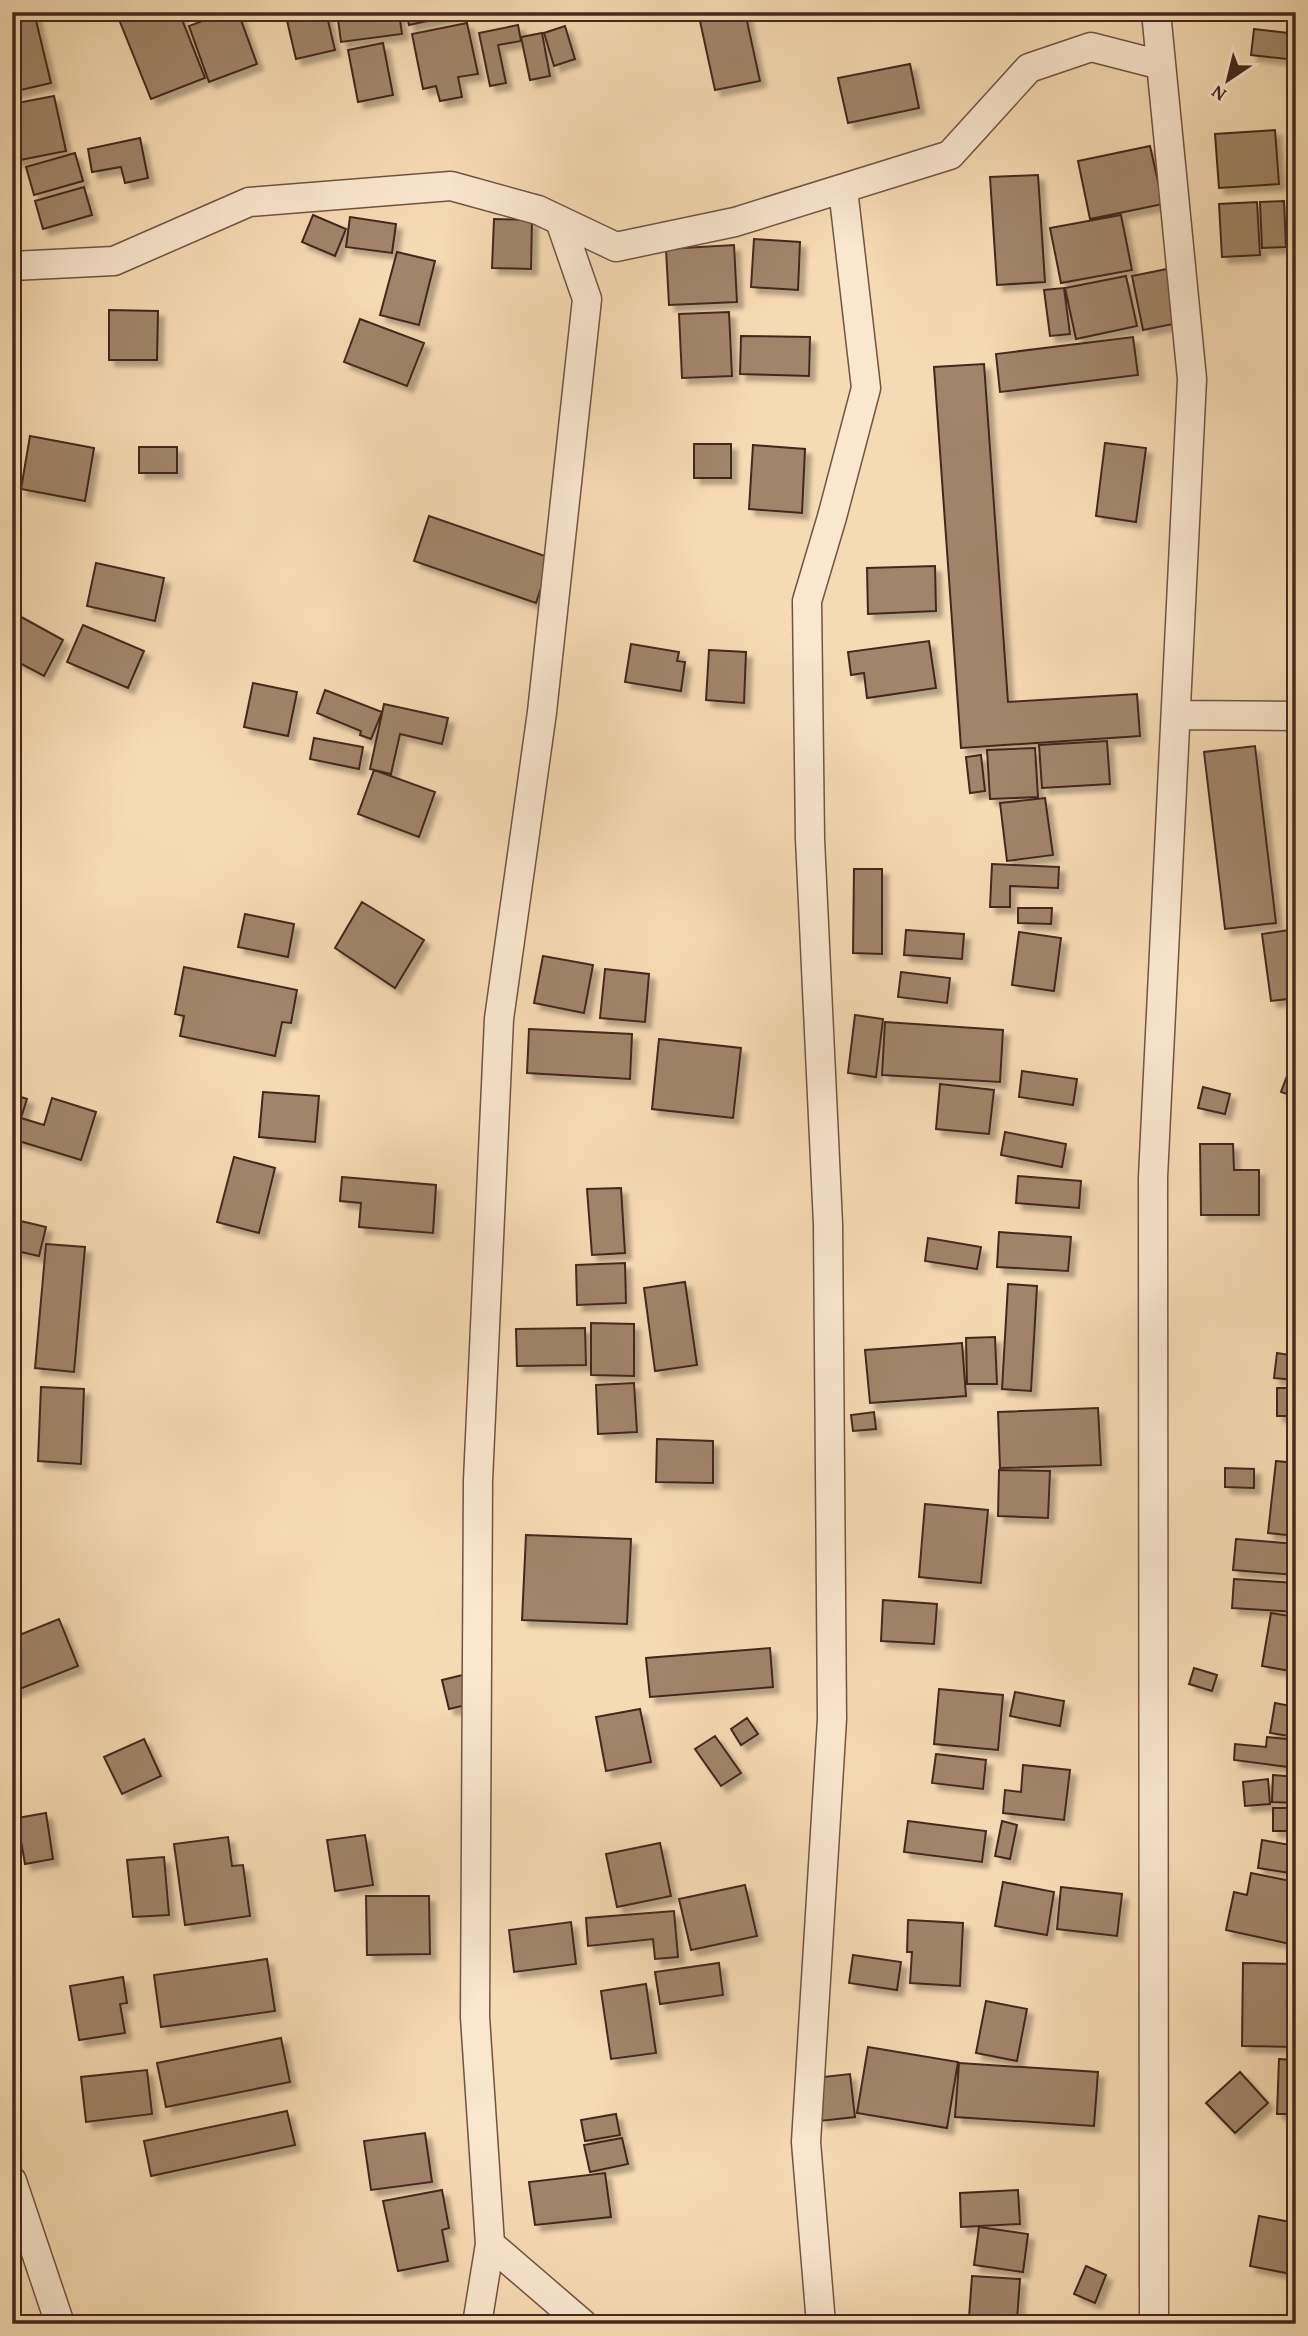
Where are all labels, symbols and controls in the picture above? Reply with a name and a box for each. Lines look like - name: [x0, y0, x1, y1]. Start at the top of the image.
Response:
- north arrow: [1192, 46, 1262, 116]
- text: N: [1205, 79, 1231, 109]

